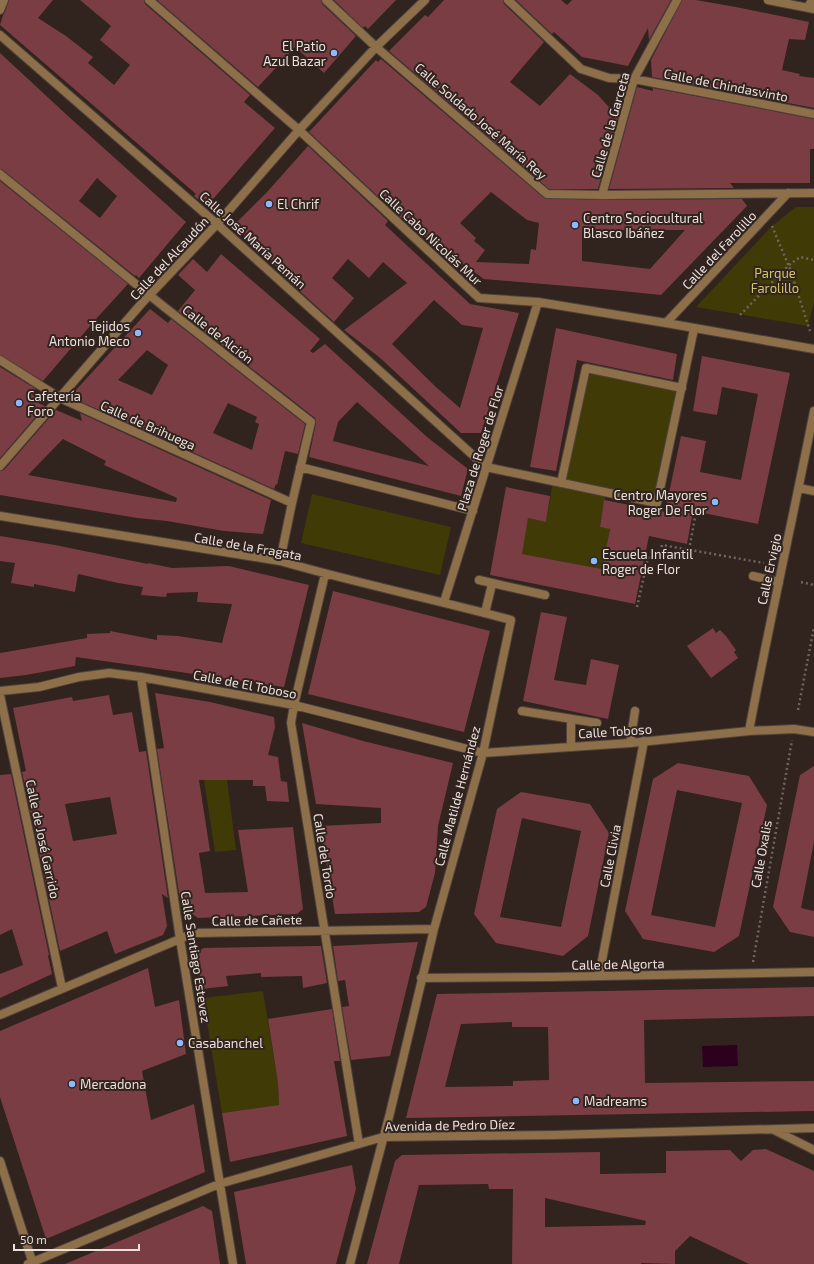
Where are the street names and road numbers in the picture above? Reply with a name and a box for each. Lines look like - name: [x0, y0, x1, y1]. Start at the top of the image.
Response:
- street label: Calle Soldado José María Rey: [412, 59, 550, 183]
- street label: Calle de Chindasvinto: [662, 65, 790, 105]
- street label: Calle de la Garceta: [587, 70, 633, 180]
- street label: Calle Cabo Nicolás Mur: [376, 185, 486, 289]
- street label: Calle José María Pemán: [196, 188, 310, 292]
- street label: Calle del Farolillo: [679, 207, 759, 293]
- street label: Calle del Alcaudón: [126, 213, 212, 303]
- street label: Calle de Alción: [179, 301, 257, 367]
- street label: Plaza de Roger de Flor: [453, 383, 507, 513]
- street label: Calle de Brihuega: [98, 397, 198, 453]
- street label: Calle de la Fragata: [193, 529, 303, 563]
- street label: Calle Ervigio: [754, 532, 784, 606]
- street label: Calle de El Toboso: [192, 666, 298, 702]
- street label: Calle Toboso: [577, 720, 653, 742]
- street label: Calle Matilde Hernández: [431, 724, 483, 868]
- street label: Calle de José Garrido: [23, 778, 63, 900]
- street label: Calle del Tordo: [310, 812, 340, 900]
- street label: Calle Oxalis: [747, 819, 775, 889]
- street label: Calle Clivia: [596, 823, 624, 889]
- street label: Calle Santiago Estevez: [178, 890, 214, 1024]
- street label: Calle de Cañete: [212, 911, 302, 929]
- street label: Calle de Algorta: [571, 955, 665, 973]
- street label: Avenida de Pedro Díez: [385, 1116, 515, 1134]

